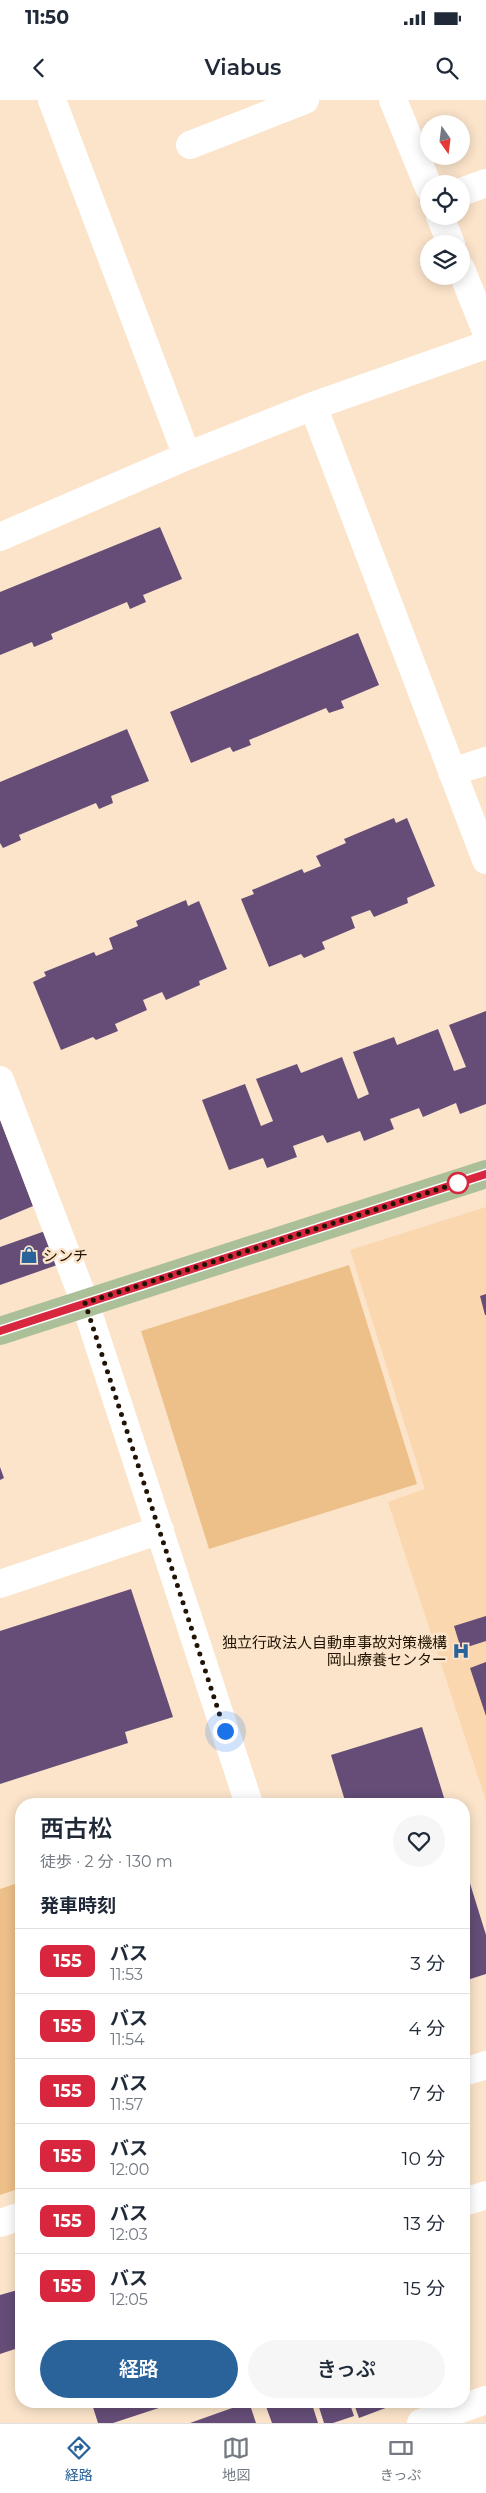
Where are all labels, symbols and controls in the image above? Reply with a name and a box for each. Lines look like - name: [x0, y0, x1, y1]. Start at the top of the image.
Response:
- text: 11:50: [25, 6, 69, 29]
- icon: back: [25, 54, 53, 82]
- text: Viabus: [205, 54, 281, 81]
- icon: search: [433, 54, 461, 82]
- north arrow: [420, 115, 470, 165]
- map controls: [420, 115, 470, 285]
- button: locate: [420, 175, 470, 225]
- button: layers: [420, 235, 470, 285]
- unlabelled marker: [447, 1172, 469, 1194]
- shop icon: シンチ: [19, 1245, 39, 1265]
- place label: シンチ: [43, 1246, 88, 1265]
- place label: 独立行政法人自動車事故対策機構 岡山療養センター: [222, 1633, 447, 1669]
- hospital icon: 独立行政法人自動車事故対策機構 岡山療養センター: [451, 1641, 471, 1661]
- your location: [213, 1719, 238, 1744]
- text: 西古松: [40, 1814, 112, 1843]
- button: heart: [393, 1815, 445, 1867]
- text: 徒歩 · 2 分 · 130 m: [40, 1852, 173, 1871]
- text: 発車時刻: [40, 1894, 116, 1917]
- text: バス: [110, 1942, 148, 1965]
- text: 155: [53, 1950, 82, 1972]
- text: 3 分: [410, 1952, 445, 1975]
- text: 11:53: [110, 1965, 143, 1984]
- text: バス: [110, 2007, 148, 2030]
- text: 155: [53, 2015, 82, 2037]
- text: 4 分: [408, 2017, 445, 2040]
- text: 11:54: [110, 2030, 145, 2049]
- text: バス: [110, 2072, 148, 2095]
- text: 155: [53, 2080, 82, 2102]
- text: 7 分: [410, 2082, 445, 2105]
- text: 11:57: [110, 2095, 143, 2114]
- text: バス: [110, 2137, 148, 2160]
- text: 155: [53, 2145, 82, 2167]
- text: 10 分: [402, 2147, 445, 2170]
- text: 12:00: [110, 2160, 149, 2179]
- text: バス: [110, 2202, 148, 2225]
- text: 155: [53, 2210, 82, 2232]
- text: 13 分: [403, 2212, 445, 2235]
- text: 12:03: [110, 2225, 148, 2244]
- text: バス: [110, 2267, 148, 2290]
- text: 155: [53, 2275, 82, 2297]
- text: 15 分: [403, 2277, 445, 2300]
- text: 12:05: [110, 2290, 148, 2309]
- button: 経路: [40, 2340, 238, 2398]
- button: きっぷ: [248, 2340, 445, 2398]
- tab: 経路: [65, 2434, 93, 2484]
- tab: 地図: [222, 2434, 250, 2484]
- tab: きっぷ: [380, 2434, 421, 2484]

